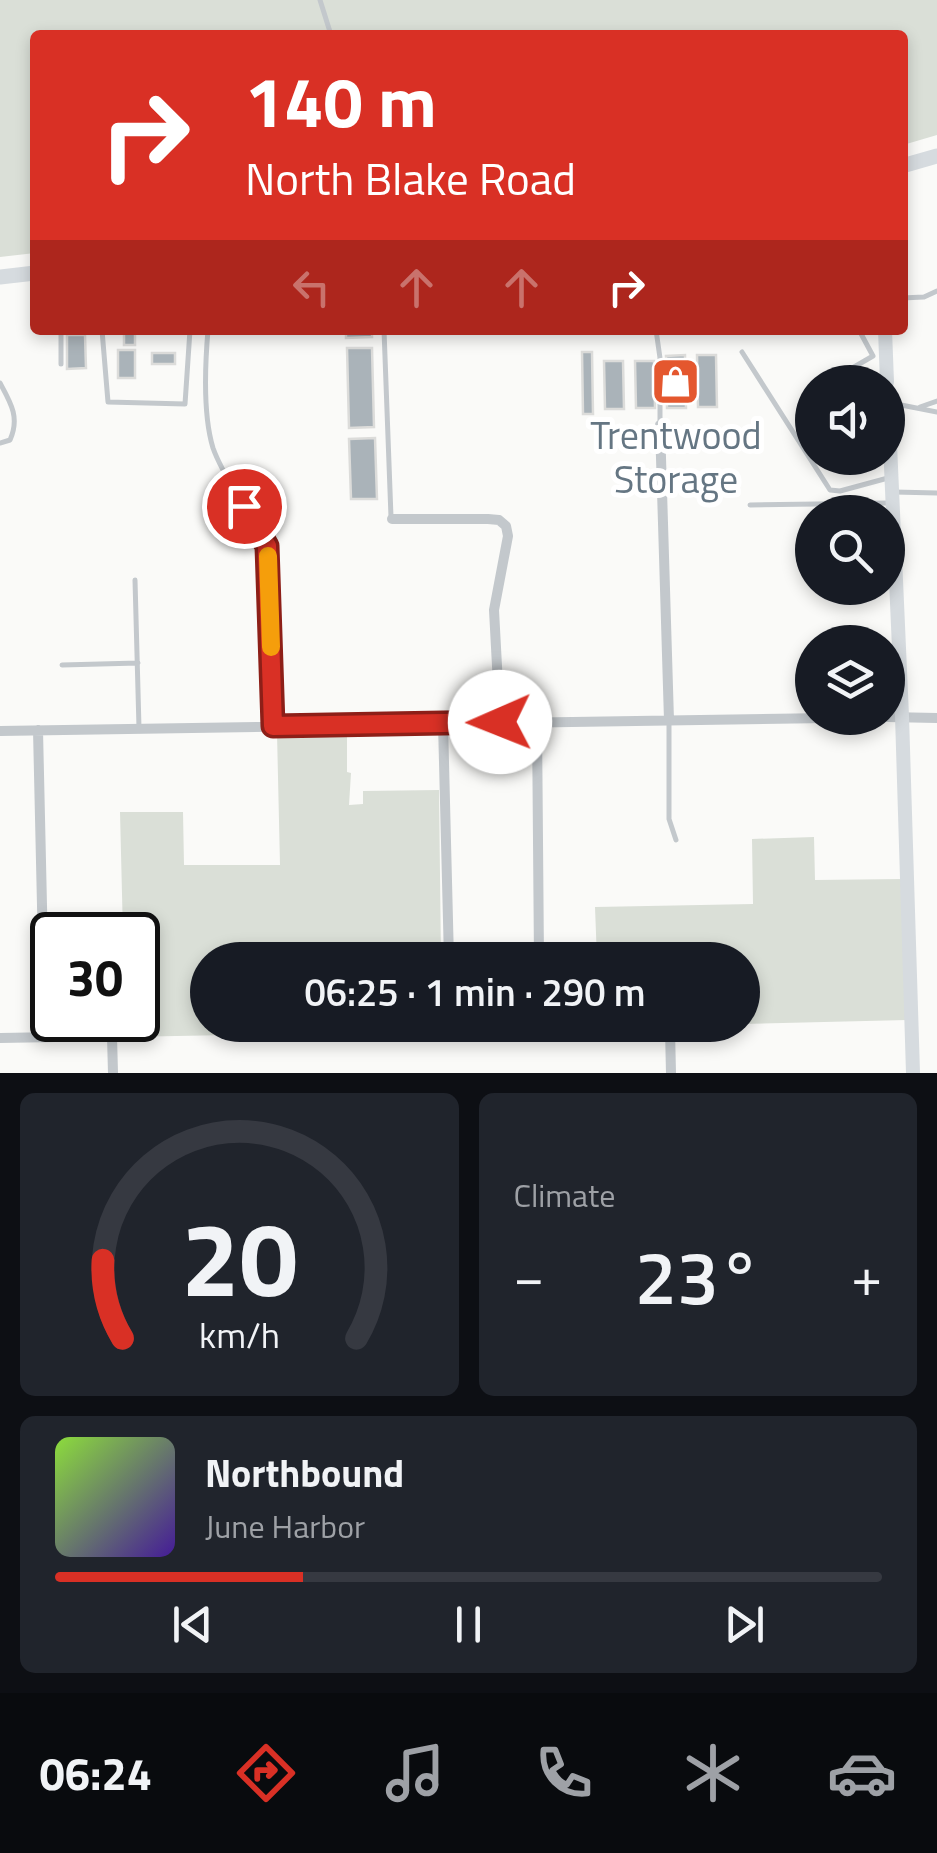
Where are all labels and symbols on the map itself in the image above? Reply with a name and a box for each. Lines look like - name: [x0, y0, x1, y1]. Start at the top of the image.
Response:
- shop icon: Trentwood Storage: [650, 356, 702, 408]
- place label: Trentwood Storage: [590, 406, 762, 508]
- pin: [202, 464, 287, 549]
- position arrow: [448, 670, 552, 774]
- speed limit sign: 30: [30, 912, 160, 1042]

